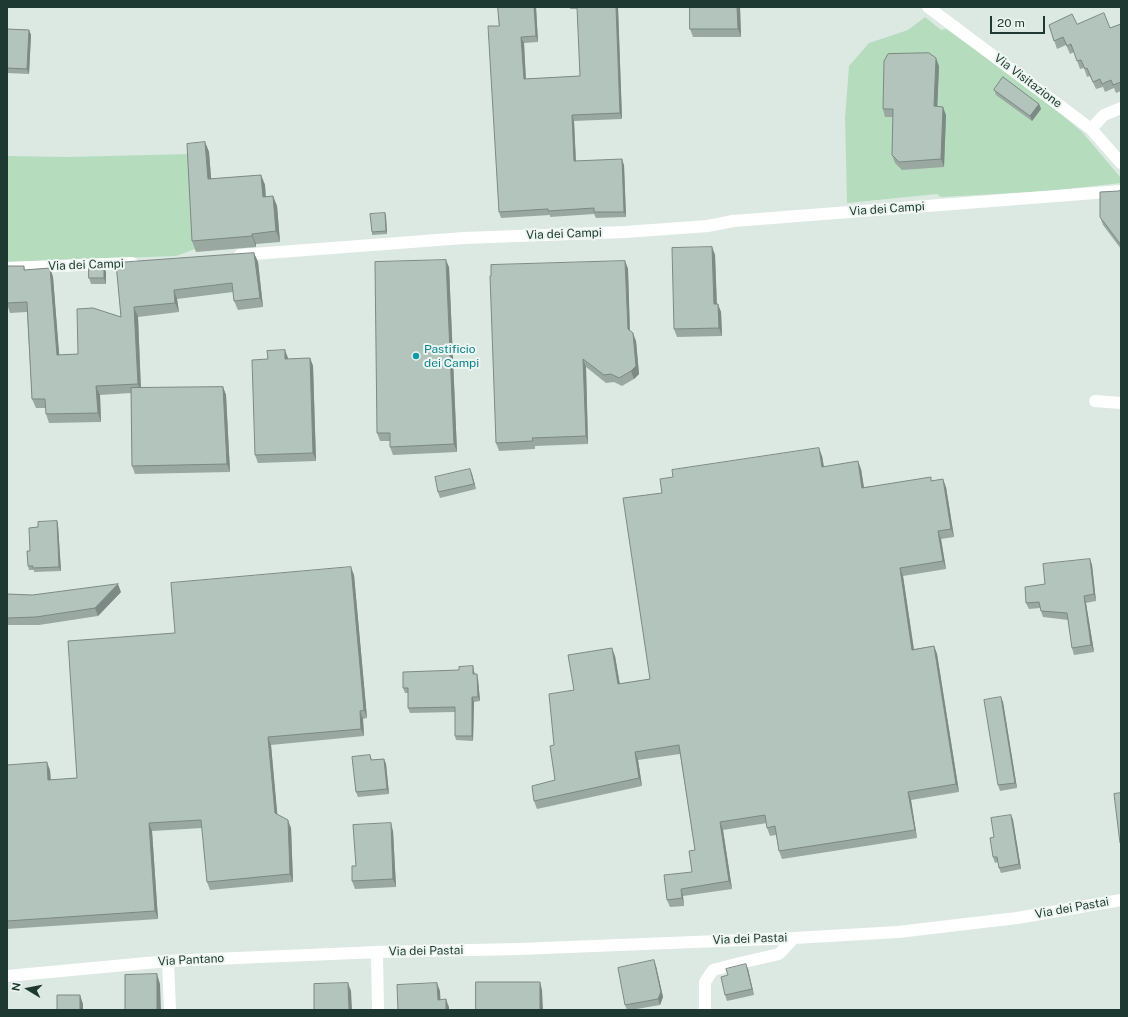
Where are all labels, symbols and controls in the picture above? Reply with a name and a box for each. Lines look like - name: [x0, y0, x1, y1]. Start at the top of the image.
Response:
- scale bar: [992, 8, 1047, 34]
- text: 20 m: [997, 16, 1025, 30]
- street label: Via Visitazione: [991, 51, 1065, 111]
- street label: Via dei Campi: [849, 199, 925, 219]
- street label: Via dei Campi: [526, 225, 602, 243]
- street label: Via dei Campi: [48, 256, 124, 274]
- place label: Pastificio dei Campi: [424, 342, 479, 370]
- marker: Pastificio dei Campi: [411, 351, 421, 361]
- street label: Via dei Pastai: [1034, 894, 1110, 922]
- street label: Via dei Pastai: [712, 931, 788, 947]
- street label: Via dei Pastai: [389, 943, 463, 959]
- street label: Via Pantano: [157, 951, 225, 969]
- north arrow: [8, 969, 48, 1009]
- text: N: [10, 982, 23, 992]

